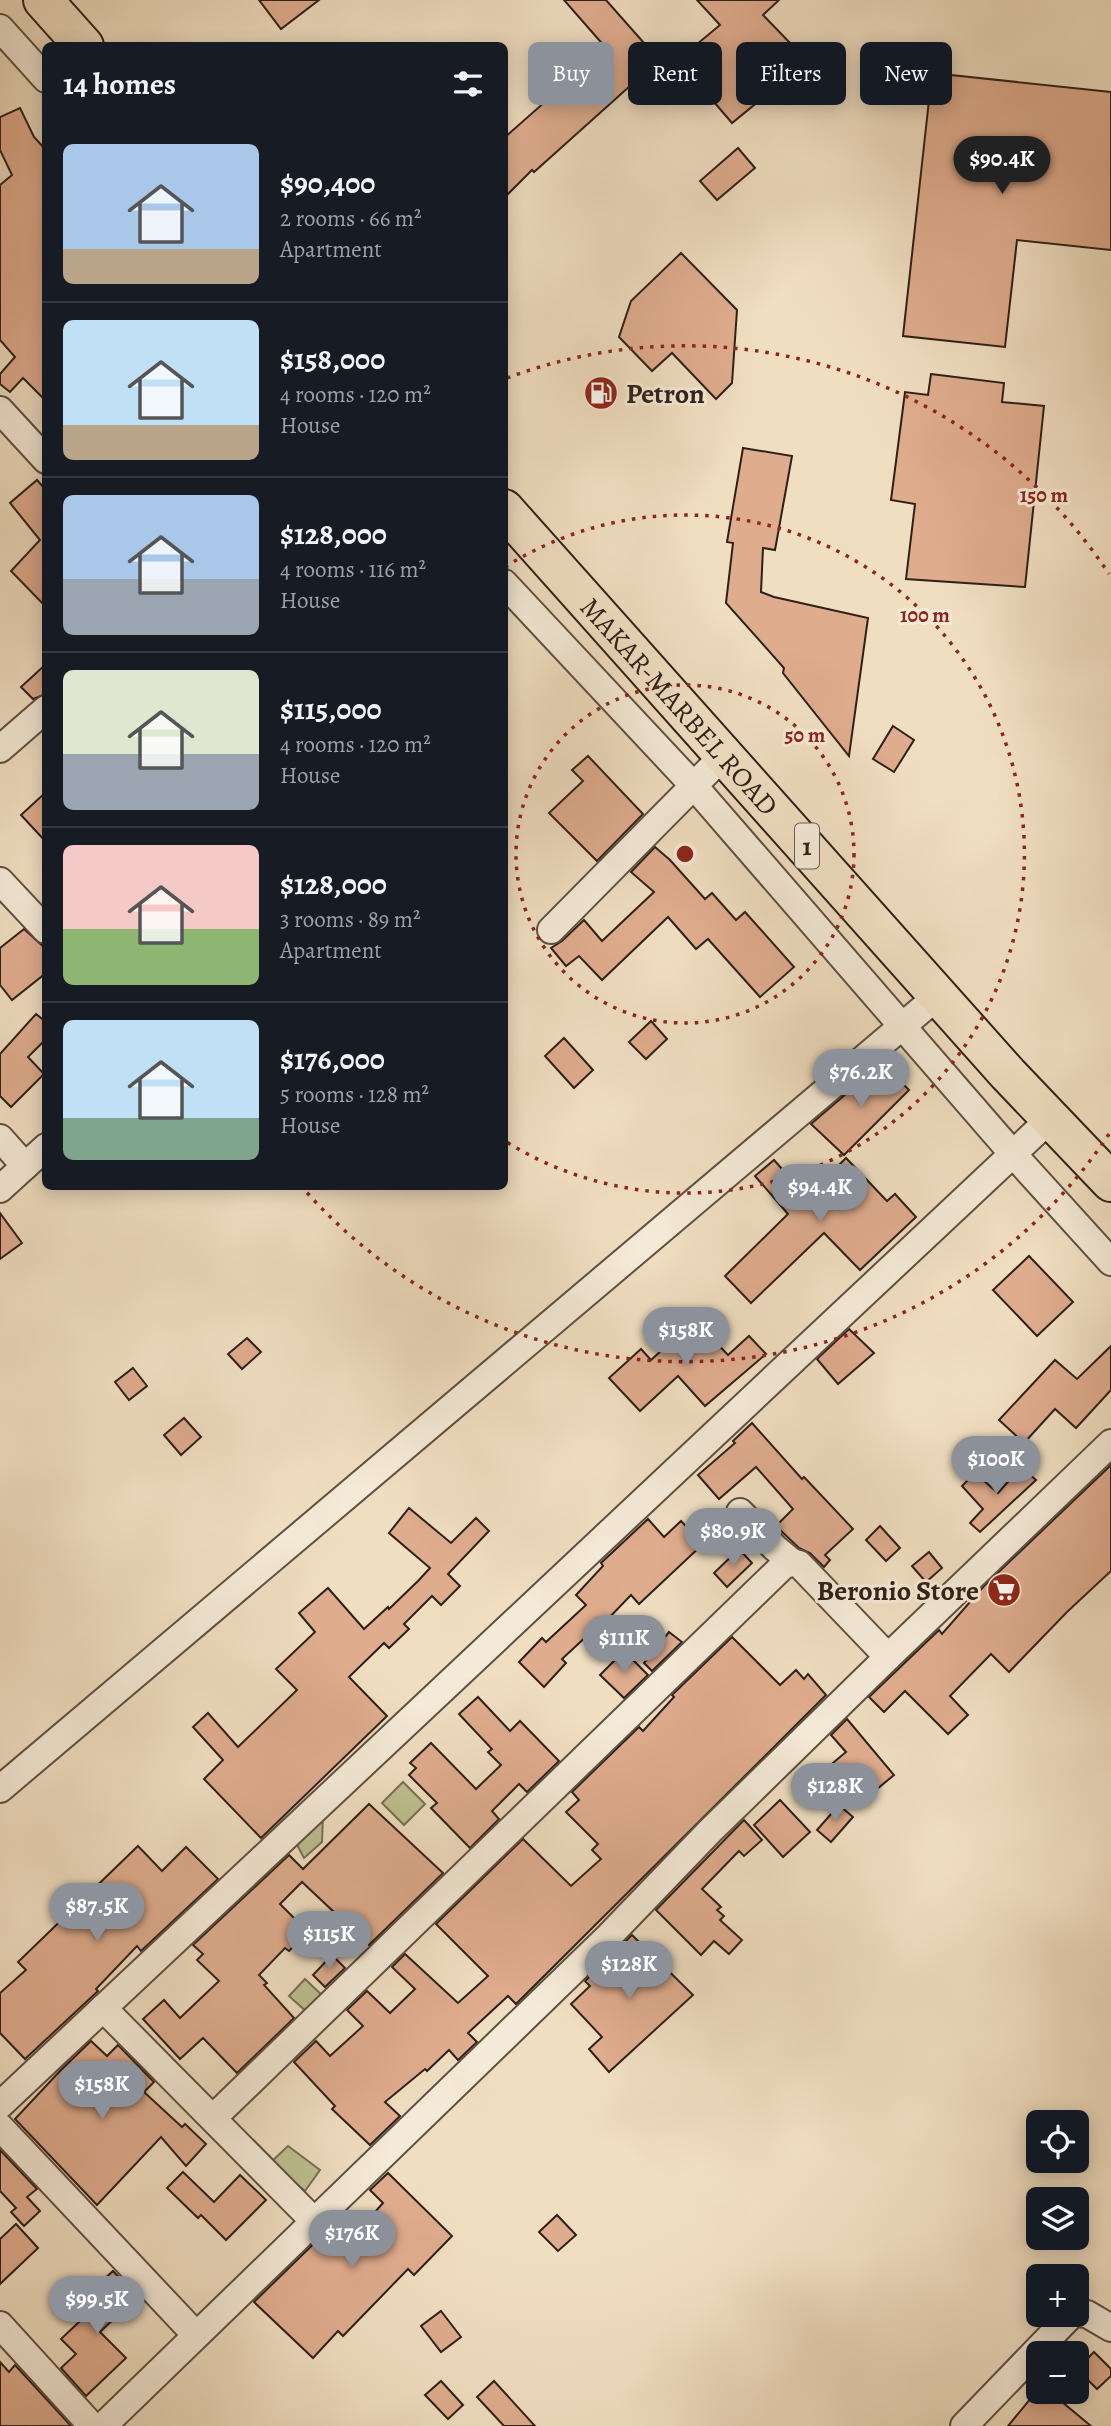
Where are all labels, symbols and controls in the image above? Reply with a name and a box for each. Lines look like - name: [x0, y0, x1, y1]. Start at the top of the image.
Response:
- chip: Buy: [528, 42, 614, 105]
- chip: Rent: [628, 42, 722, 105]
- chip: Filters: [736, 42, 846, 105]
- chip: New: [860, 42, 952, 105]
- text: 14 homes: [63, 64, 176, 104]
- icon: filters: [449, 65, 487, 103]
- pin: $90.4K: [945, 136, 1059, 196]
- text: $90.4K: [969, 143, 1035, 174]
- text: $90,400: [280, 163, 375, 203]
- icon: home: [119, 172, 203, 256]
- text: 2 rooms · 66 m²: [280, 203, 422, 234]
- text: Apartment: [280, 234, 382, 265]
- text: $158,000: [280, 339, 385, 379]
- icon: home: [119, 348, 203, 432]
- fuel station icon: Petron: [582, 374, 620, 412]
- place label: Petron: [626, 375, 705, 413]
- text: 4 rooms · 120 m²: [280, 379, 431, 410]
- text: House: [280, 410, 340, 441]
- text: 150 m: [1020, 481, 1069, 509]
- text: $128,000: [280, 514, 387, 554]
- icon: home: [119, 523, 203, 607]
- text: 4 rooms · 116 m²: [280, 554, 426, 585]
- text: House: [280, 585, 340, 616]
- street label: MAKAR-MARBEL ROAD: [571, 589, 787, 824]
- text: 100 m: [900, 601, 950, 629]
- text: $115,000: [280, 689, 382, 729]
- icon: home: [119, 698, 203, 782]
- text: 50 m: [785, 721, 826, 749]
- text: 4 rooms · 120 m²: [280, 729, 431, 760]
- text: House: [280, 760, 340, 791]
- road number: 1: [795, 824, 819, 868]
- centre of rings: [673, 842, 697, 866]
- text: $128,000: [280, 864, 387, 904]
- icon: home: [119, 873, 203, 957]
- text: 3 rooms · 89 m²: [280, 904, 421, 935]
- text: Apartment: [280, 935, 382, 966]
- text: $176,000: [280, 1039, 385, 1079]
- icon: home: [119, 1048, 203, 1132]
- pin: $76.2K: [804, 1050, 918, 1109]
- text: $76.2K: [829, 1056, 893, 1087]
- text: 5 rooms · 128 m²: [280, 1079, 429, 1110]
- text: House: [280, 1110, 340, 1141]
- pin: $94.4K: [763, 1164, 877, 1224]
- text: $94.4K: [788, 1171, 852, 1202]
- pin: $158K: [637, 1308, 735, 1367]
- text: $158K: [659, 1314, 713, 1345]
- pin: $100K: [947, 1436, 1045, 1496]
- text: $100K: [967, 1443, 1025, 1474]
- pin: $80.9K: [676, 1508, 790, 1568]
- text: $80.9K: [700, 1515, 766, 1546]
- supermarket icon: Beronio Store: [985, 1571, 1023, 1609]
- place label: Beronio Store: [817, 1572, 979, 1610]
- pin: $111K: [575, 1616, 673, 1675]
- text: $111K: [599, 1622, 649, 1653]
- pin: $128K: [786, 1764, 884, 1823]
- text: $128K: [807, 1770, 863, 1801]
- pin: $87.5K: [40, 1884, 154, 1943]
- text: $87.5K: [66, 1890, 128, 1921]
- pin: $115K: [280, 1912, 378, 1971]
- text: $115K: [303, 1918, 355, 1949]
- pin: $128K: [580, 1941, 678, 2001]
- text: $128K: [601, 1948, 657, 1979]
- pin: $158K: [53, 2062, 151, 2121]
- text: $158K: [75, 2068, 129, 2099]
- map controls: [1026, 2110, 1089, 2404]
- button: locate: [1026, 2110, 1089, 2173]
- button: layers: [1026, 2187, 1089, 2250]
- pin: $176K: [303, 2210, 401, 2270]
- text: $176K: [325, 2217, 379, 2248]
- button: +: [1026, 2264, 1089, 2327]
- pin: $99.5K: [40, 2276, 154, 2336]
- text: $99.5K: [65, 2283, 129, 2314]
- button: −: [1026, 2341, 1089, 2404]

